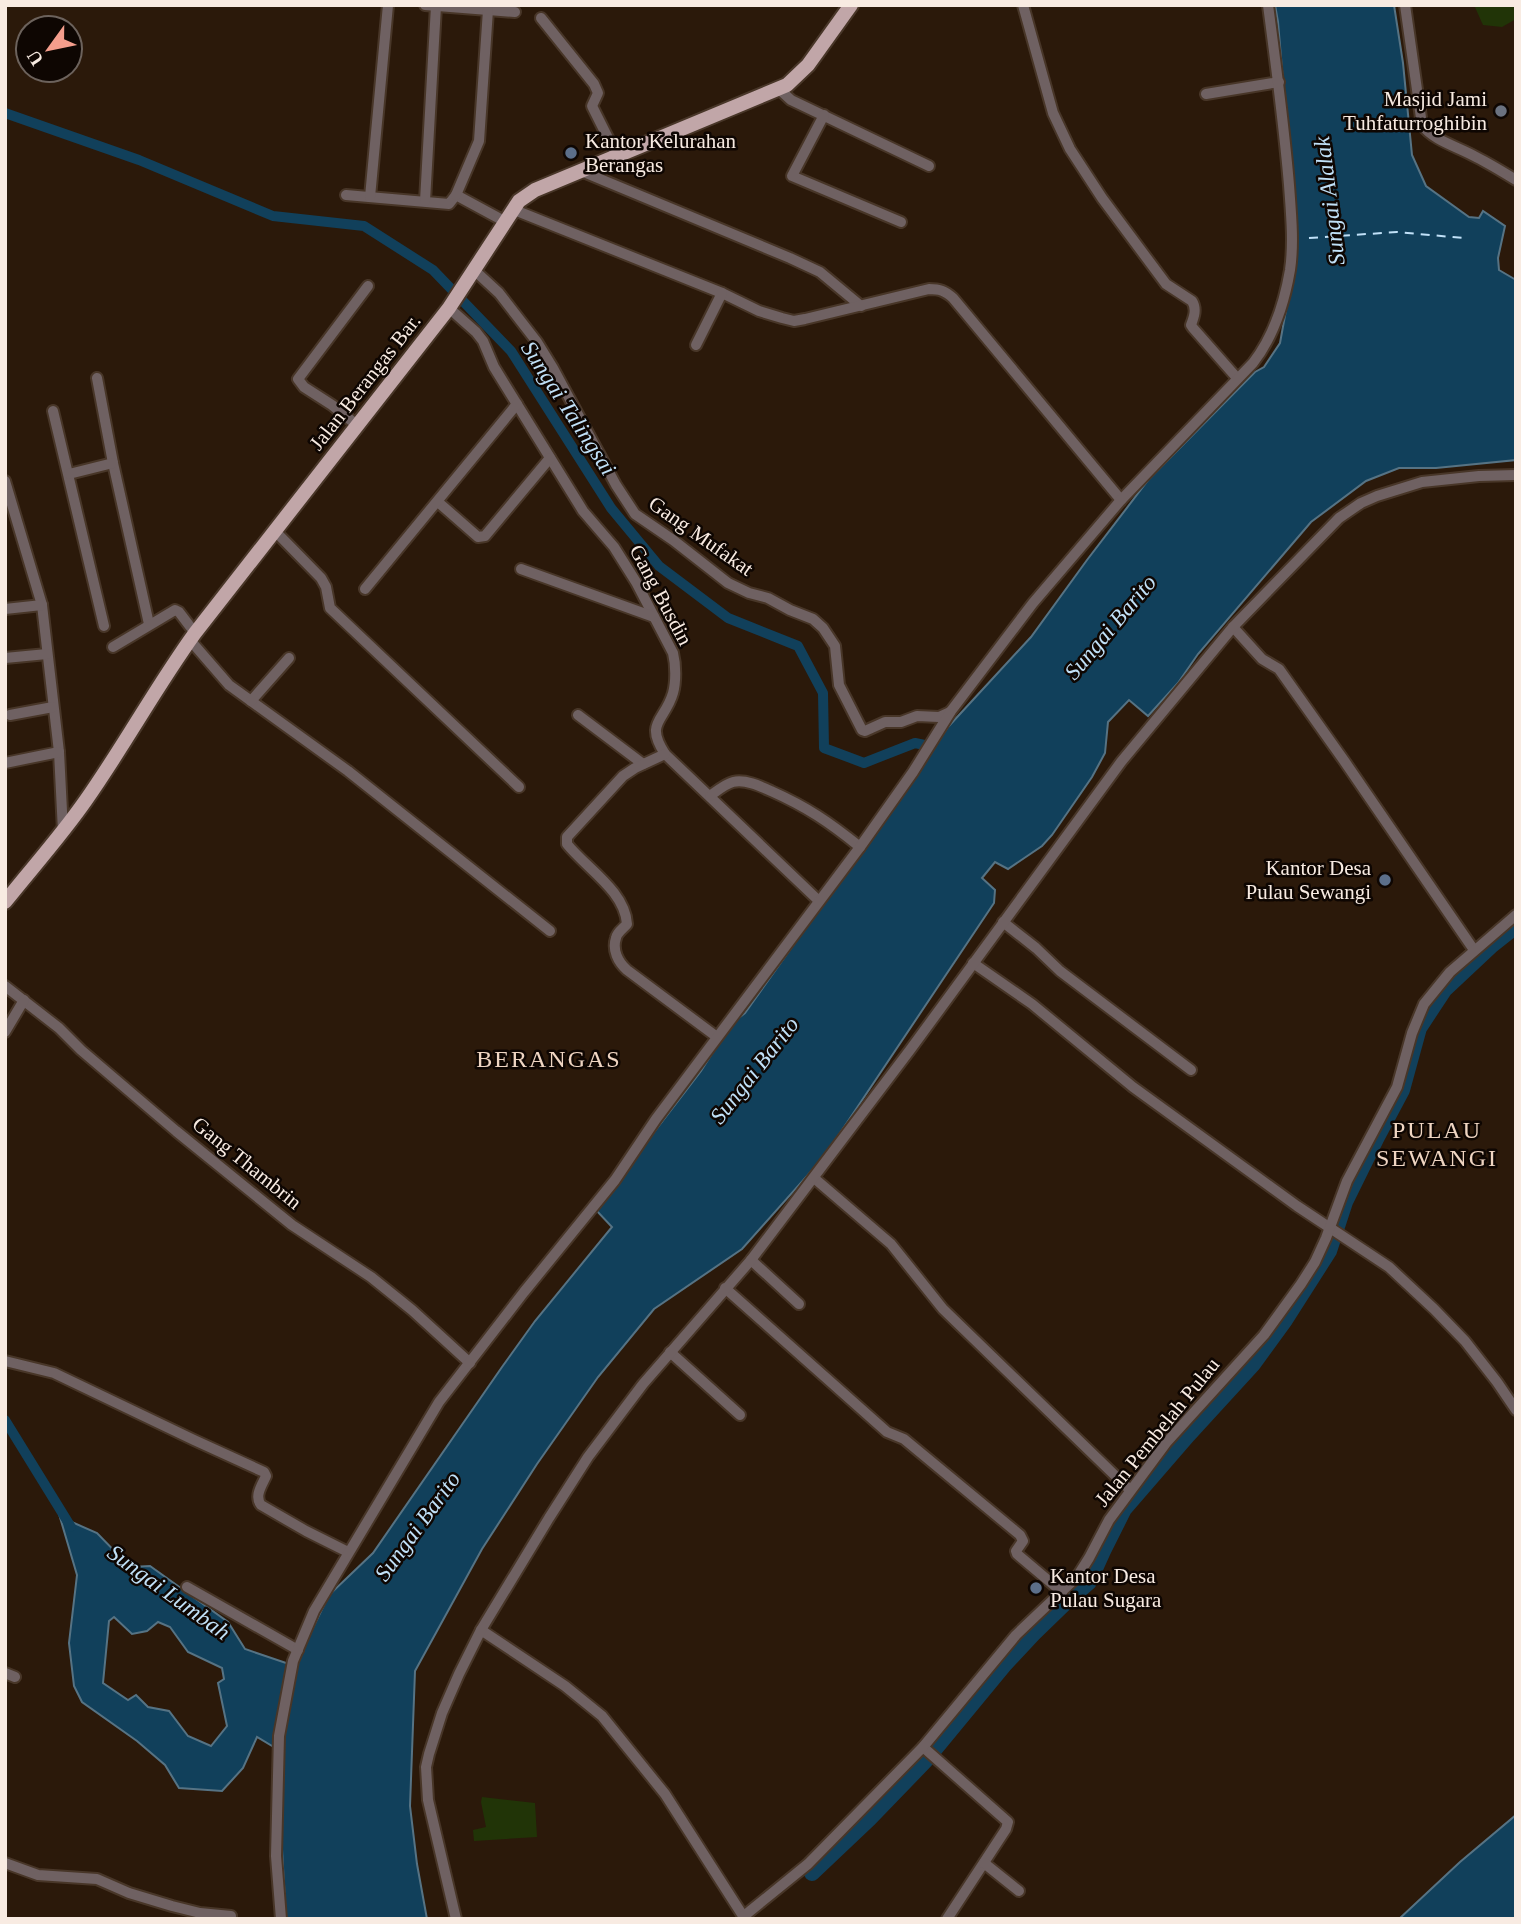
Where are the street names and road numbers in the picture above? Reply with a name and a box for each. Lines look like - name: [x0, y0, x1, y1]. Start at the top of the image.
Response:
- street label: Jalan Berangas Bar.: [304, 309, 426, 455]
- street label: Gang Mufakat: [644, 491, 758, 581]
- street label: Gang Busdin: [625, 541, 698, 650]
- street label: Gang Thambrin: [188, 1112, 307, 1215]
- street label: Jalan Pembelah Pulau: [1090, 1352, 1225, 1511]

